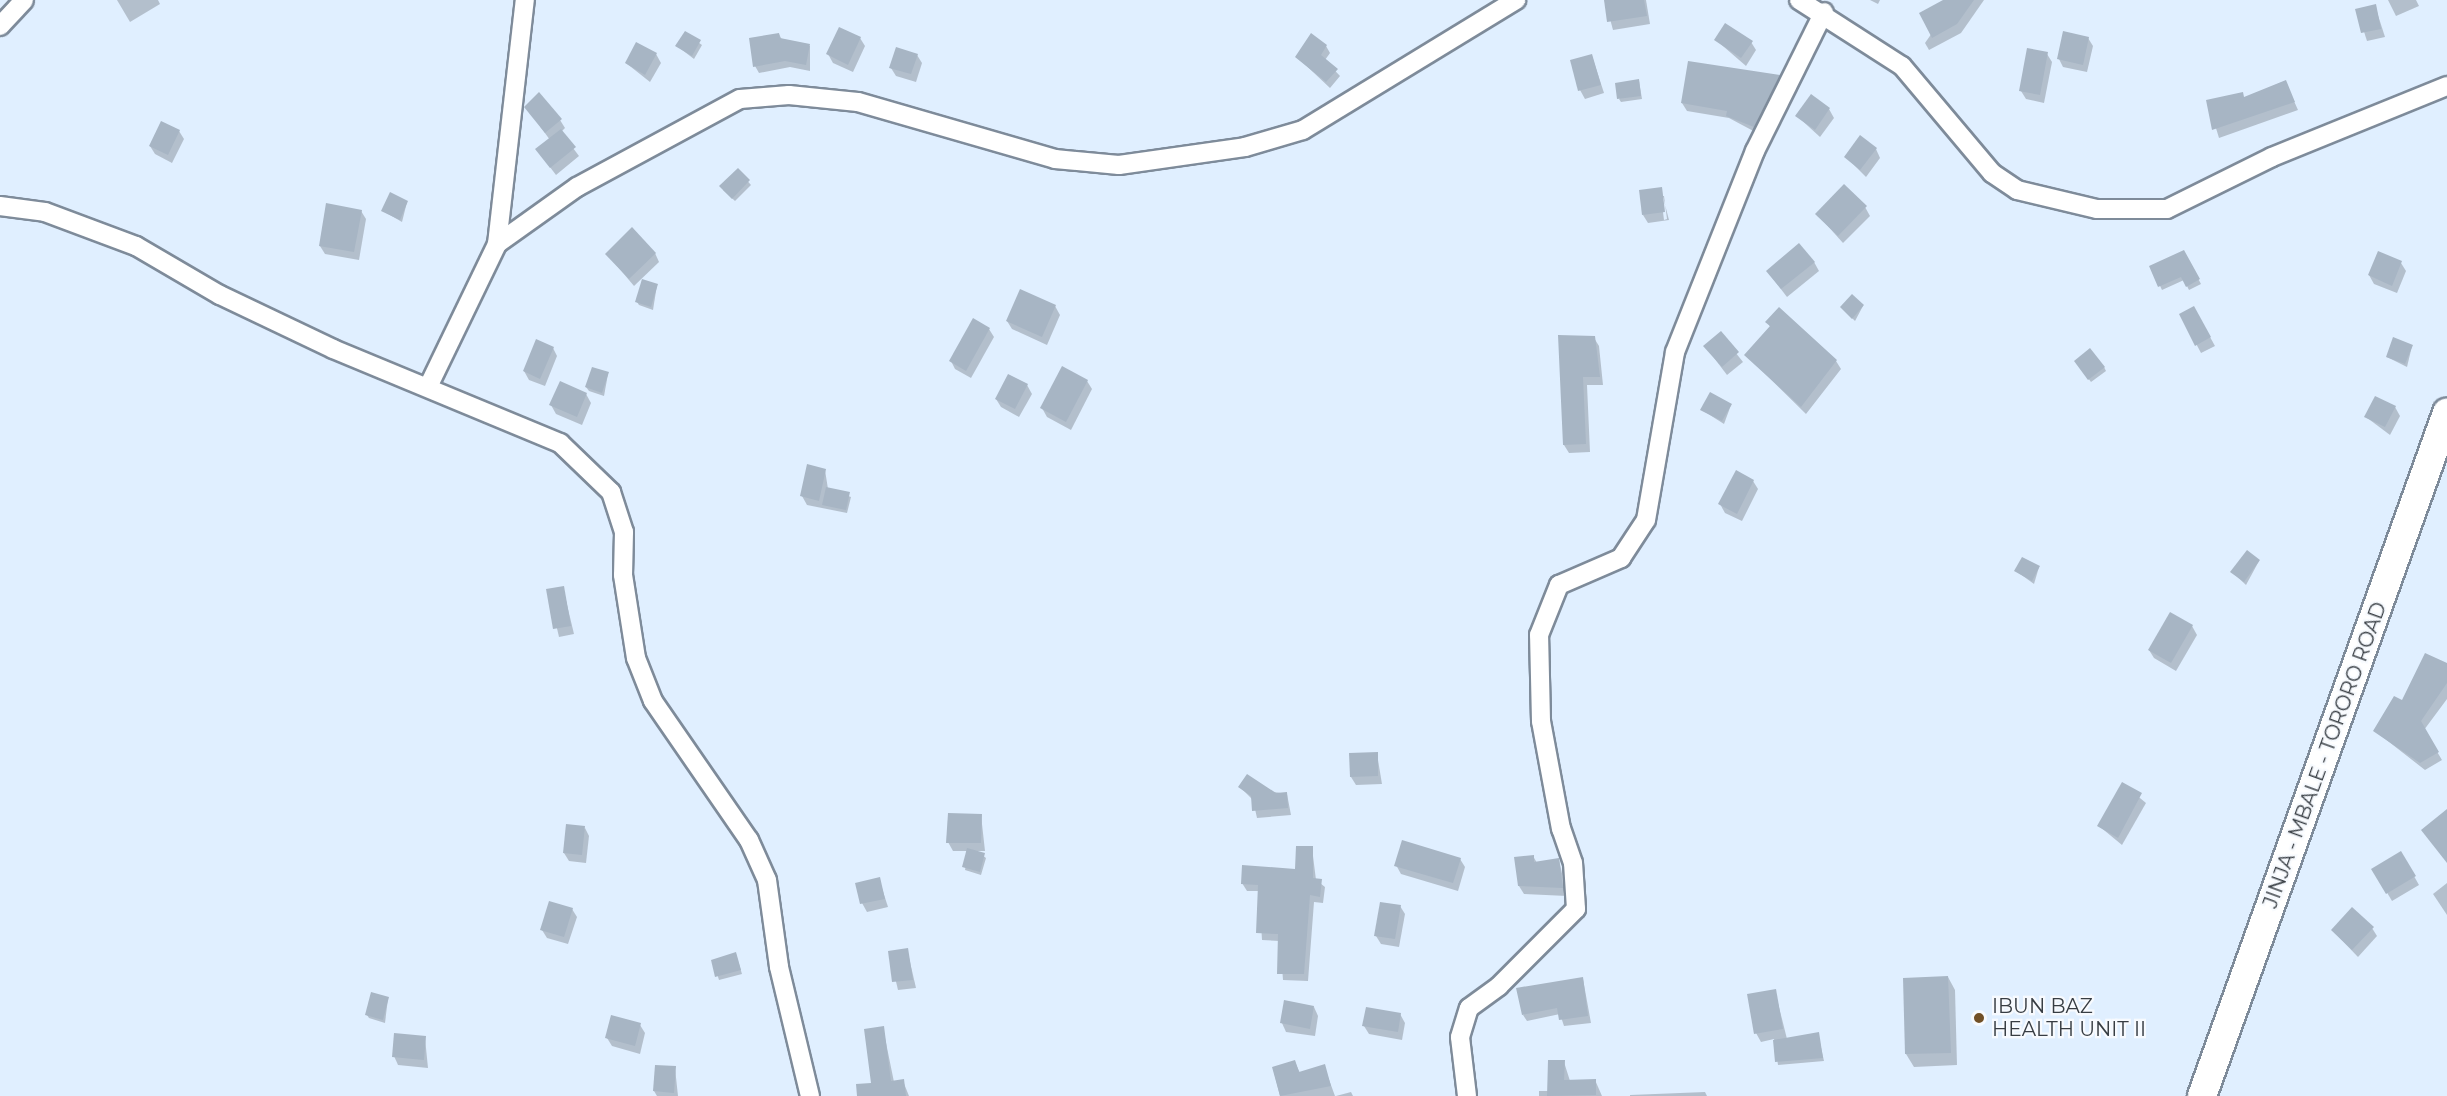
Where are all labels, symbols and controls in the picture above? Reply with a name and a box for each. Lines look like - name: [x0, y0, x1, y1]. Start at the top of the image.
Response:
- street label: JINJA - MBALE - TORORO ROAD: [2258, 599, 2392, 911]
- place label: IBUN BAZ HEALTH UNIT II: [1992, 994, 2146, 1041]
- marker: IBUN BAZ HEALTH UNIT II: [1970, 1009, 1988, 1027]

